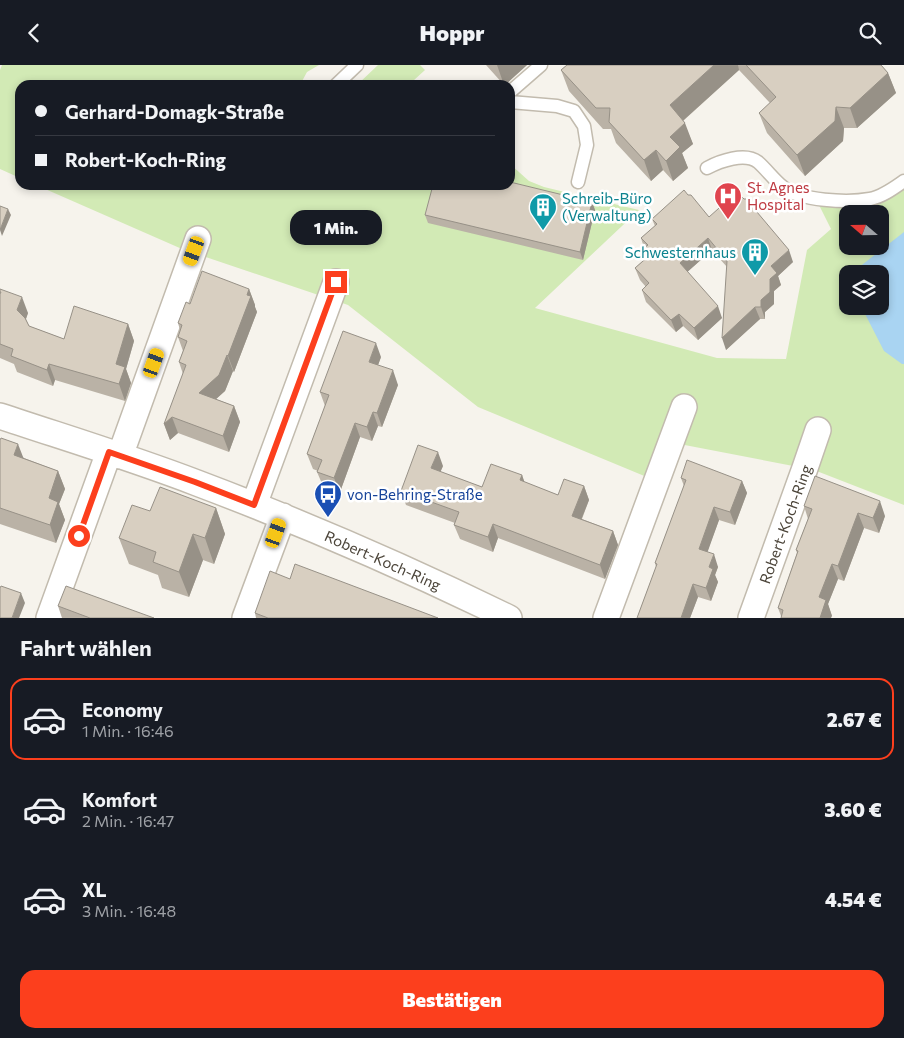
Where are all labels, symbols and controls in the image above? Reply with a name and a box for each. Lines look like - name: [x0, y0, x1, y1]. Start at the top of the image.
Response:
- icon: back: [20, 19, 48, 47]
- text: Hoppr: [420, 19, 484, 46]
- icon: search: [856, 19, 884, 47]
- text: Gerhard-Domagk-Straße: [65, 100, 284, 123]
- text: Robert-Koch-Ring: [65, 148, 226, 171]
- place label: St. Agnes Hospital: [747, 178, 810, 213]
- hospital icon: St. Agnes Hospital: [713, 181, 743, 220]
- place label: Schreib-Büro (Verwaltung): [562, 189, 652, 224]
- building icon: Schreib-Büro (Verwaltung): [528, 192, 558, 231]
- north arrow: [839, 205, 889, 255]
- map controls: [839, 205, 889, 315]
- callout: 1 Min.: [290, 209, 382, 245]
- text: 1 Min.: [314, 218, 358, 237]
- car: [181, 234, 206, 268]
- building icon: Schwesternhaus: [740, 237, 770, 276]
- place label: Schwesternhaus: [625, 243, 736, 261]
- button: layers: [839, 265, 889, 315]
- route end: [325, 271, 347, 293]
- car: [141, 346, 166, 380]
- street label: Robert-Koch-Ring: [755, 462, 815, 586]
- bus stop icon: von-Behring-Straße: [313, 479, 343, 518]
- place label: von-Behring-Straße: [347, 485, 483, 503]
- car: [263, 516, 288, 550]
- route start: [68, 525, 90, 547]
- street label: Robert-Koch-Ring: [322, 526, 444, 594]
- text: Fahrt wählen: [20, 634, 152, 661]
- icon: car: [22, 697, 67, 742]
- text: Economy: [82, 698, 163, 721]
- text: 2.67 €: [827, 708, 882, 731]
- text: 1 Min. · 16:46: [82, 721, 174, 740]
- icon: car: [22, 787, 67, 832]
- text: Komfort: [82, 788, 157, 811]
- text: 3.60 €: [824, 798, 882, 821]
- text: 2 Min. · 16:47: [82, 811, 174, 830]
- icon: car: [22, 877, 67, 922]
- text: XL: [82, 878, 107, 901]
- text: 4.54 €: [825, 888, 882, 911]
- text: 3 Min. · 16:48: [82, 901, 176, 920]
- button: Bestätigen: [20, 970, 884, 1028]

